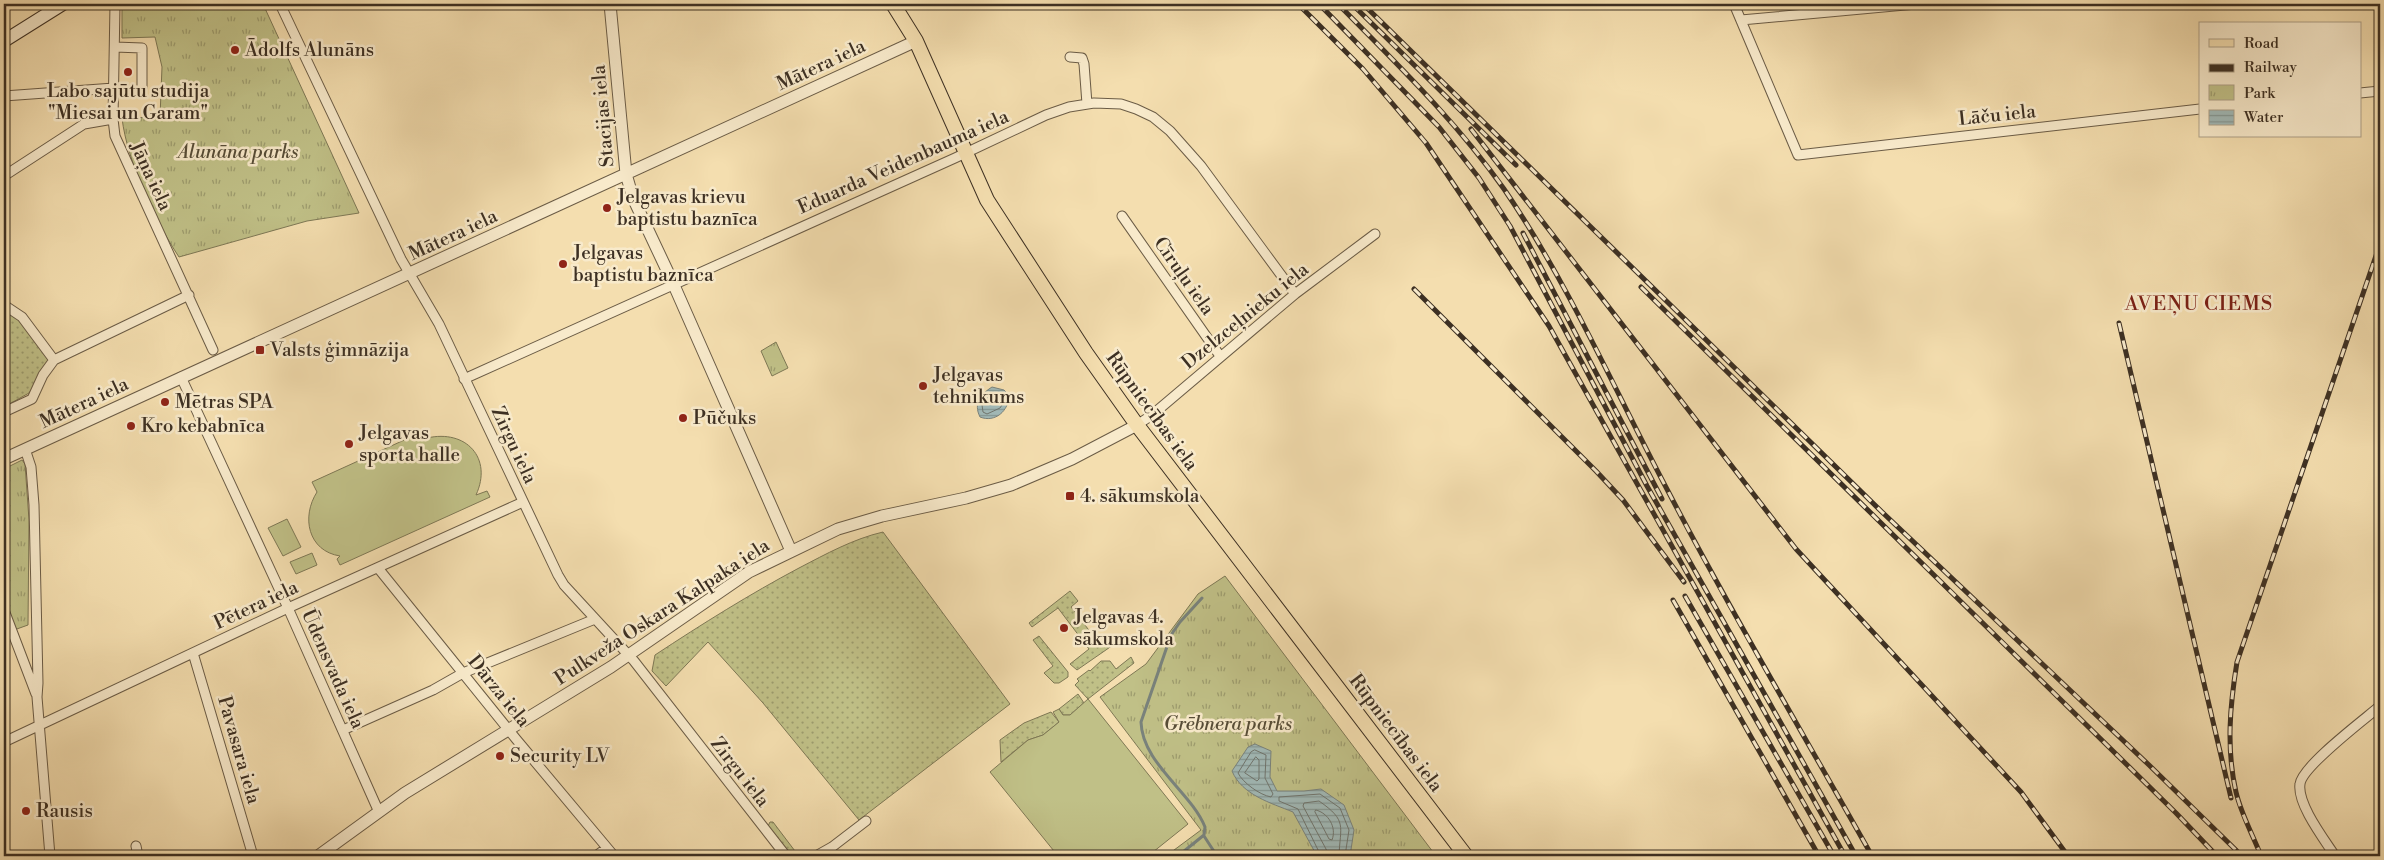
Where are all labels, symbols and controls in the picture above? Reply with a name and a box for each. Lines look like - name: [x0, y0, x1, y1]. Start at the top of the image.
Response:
- legend: [2199, 22, 2362, 138]
- street label: Mātera iela: [773, 34, 870, 96]
- text: Road: [2244, 34, 2279, 53]
- place label: Ādolfs Alunāns: [244, 37, 374, 62]
- marker: Ādolfs Alunāns: [229, 44, 241, 56]
- text: Railway: [2244, 58, 2298, 77]
- street label: Stacijas iela: [587, 64, 619, 168]
- marker: Labo sajūtu studija "Miesai un Garam": [122, 66, 134, 78]
- place label: Labo sajūtu studija "Miesai un Garam": [47, 79, 210, 125]
- text: Park: [2244, 84, 2276, 103]
- street label: Lāču iela: [1957, 99, 2037, 131]
- street label: Eduarda Veidenbauma iela: [794, 104, 1013, 220]
- text: Water: [2243, 108, 2284, 127]
- street label: Jāņa iela: [123, 137, 178, 215]
- park label: Alunāna parks: [176, 140, 298, 164]
- place label: Jelgavas krievu baptistu baznīca: [616, 185, 758, 231]
- marker: Jelgavas krievu baptistu baznīca: [601, 202, 613, 214]
- street label: Mātera iela: [405, 204, 502, 266]
- street label: Cīruļu iela: [1147, 232, 1220, 321]
- place label: Jelgavas baptistu baznīca: [572, 241, 714, 287]
- street label: Dzelzceļnieku iela: [1177, 257, 1314, 375]
- marker: Jelgavas baptistu baznīca: [557, 258, 569, 270]
- district label: AVEŅU CIEMS: [2124, 292, 2273, 317]
- place label: Valsts ģimnāzija: [269, 338, 410, 362]
- marker: Valsts ģimnāzija: [254, 344, 266, 356]
- street label: Rūpniecības iela: [1101, 347, 1204, 476]
- place label: Jelgavas tehnikums: [932, 363, 1024, 409]
- street label: Mātera iela: [36, 372, 133, 434]
- marker: Jelgavas tehnikums: [917, 380, 929, 392]
- place label: Mētras SPA: [175, 390, 274, 414]
- marker: Mētras SPA: [159, 396, 171, 408]
- street label: Zirgu iela: [486, 403, 542, 488]
- place label: Pūčuks: [693, 406, 756, 430]
- marker: Pūčuks: [677, 412, 689, 424]
- place label: Kro kebabnīca: [141, 414, 265, 438]
- marker: Kro kebabnīca: [125, 420, 137, 432]
- place label: Jelgavas sporta halle: [358, 421, 460, 467]
- marker: Jelgavas sporta halle: [343, 438, 355, 450]
- place label: 4. sākumskola: [1080, 484, 1200, 508]
- marker: 4. sākumskola: [1064, 490, 1076, 502]
- street label: Pulkveža Oskara Kalpaka iela: [550, 533, 774, 691]
- street label: Pētera iela: [210, 575, 302, 635]
- street label: Ūdensvada iela: [296, 605, 371, 733]
- place label: Jelgavas 4. sākumskola: [1073, 605, 1174, 651]
- marker: Jelgavas 4. sākumskola: [1058, 622, 1070, 634]
- street label: Dārza iela: [463, 650, 536, 732]
- street label: Rūpniecības iela: [1344, 669, 1448, 797]
- street label: Pavasara iela: [212, 693, 266, 807]
- park label: Grēbnera parks: [1164, 712, 1292, 736]
- street label: Zirgu iela: [705, 732, 775, 812]
- place label: Security LV: [510, 744, 610, 768]
- marker: Security LV: [494, 750, 506, 762]
- place label: Rausis: [36, 799, 93, 823]
- marker: Rausis: [20, 805, 32, 817]

